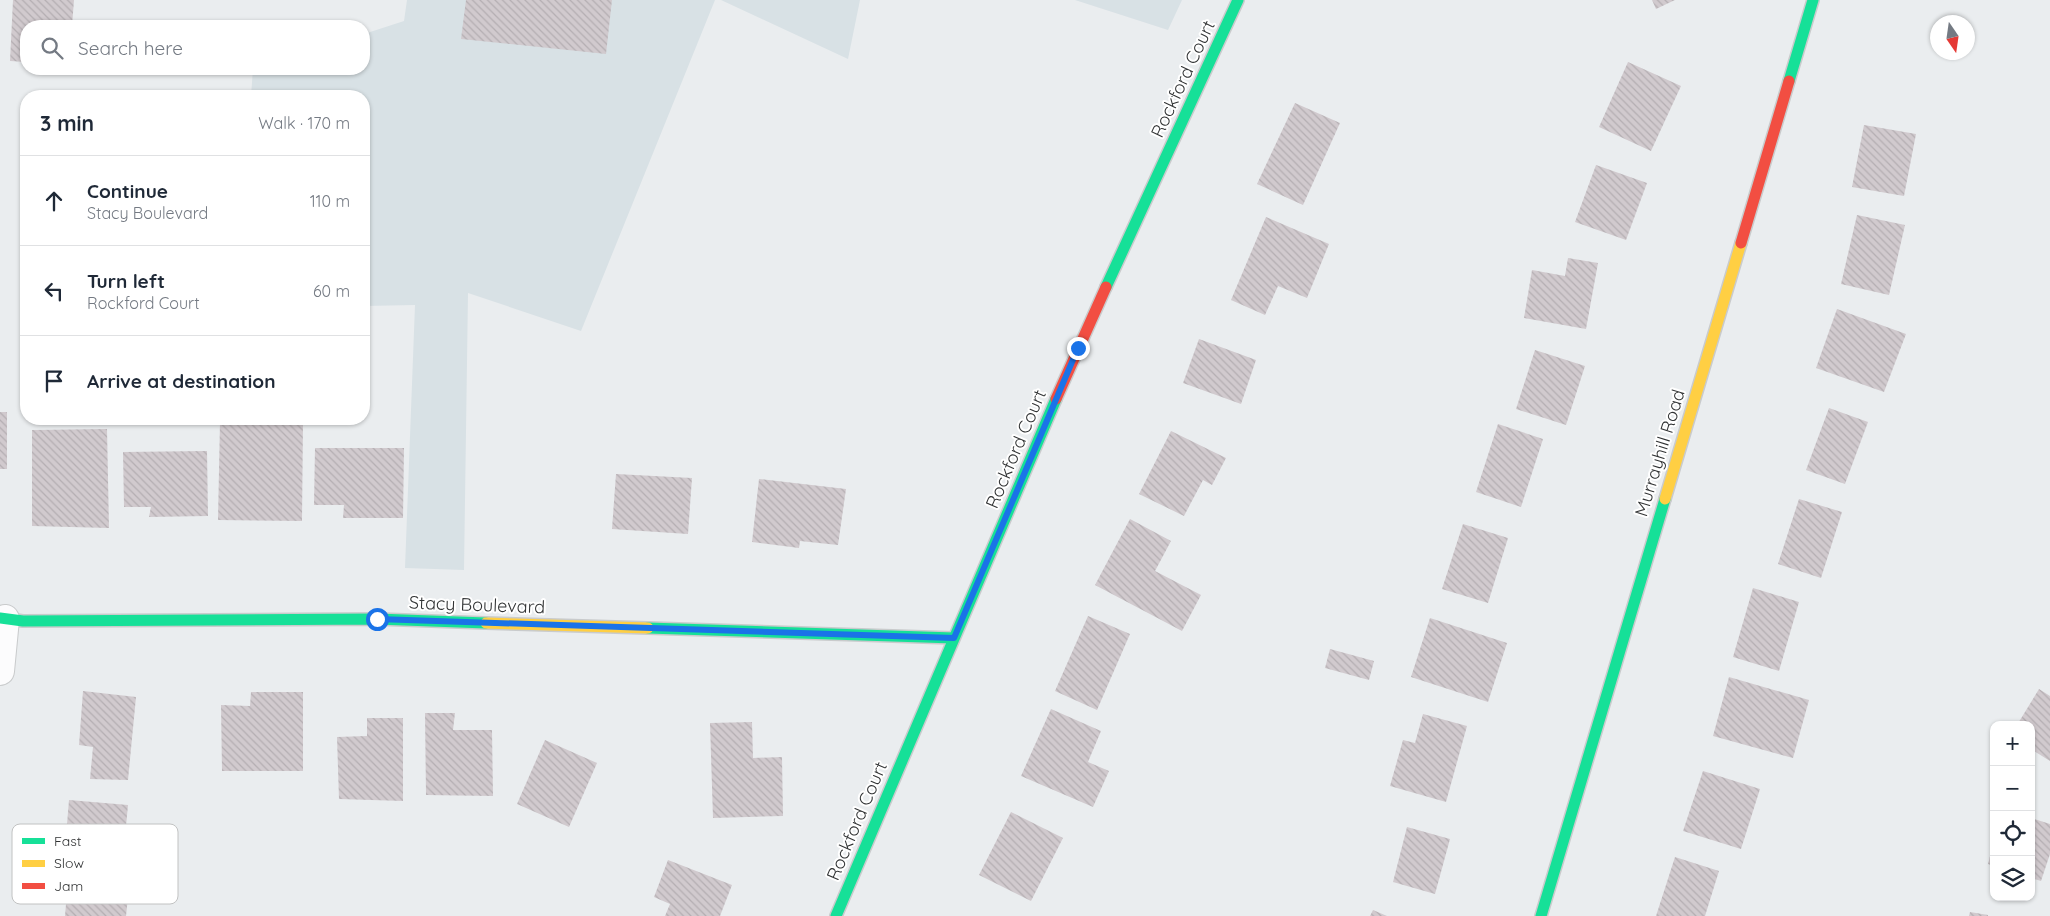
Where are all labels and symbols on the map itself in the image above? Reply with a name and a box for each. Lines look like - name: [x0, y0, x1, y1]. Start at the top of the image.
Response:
- north arrow: [1930, 15, 1975, 60]
- street label: Rockford Court: [1145, 16, 1220, 141]
- route end: [1067, 337, 1090, 360]
- street label: Rockford Court: [980, 386, 1051, 512]
- street label: Murrayhill Road: [1629, 386, 1690, 519]
- street label: Stacy Boulevard: [409, 591, 546, 618]
- route start: [366, 608, 389, 631]
- street label: Rockford Court: [821, 758, 892, 884]
- legend: [12, 824, 178, 904]
- text: Fast: [54, 832, 82, 850]
- text: Slow: [54, 854, 84, 872]
- text: Jam: [54, 877, 83, 895]

